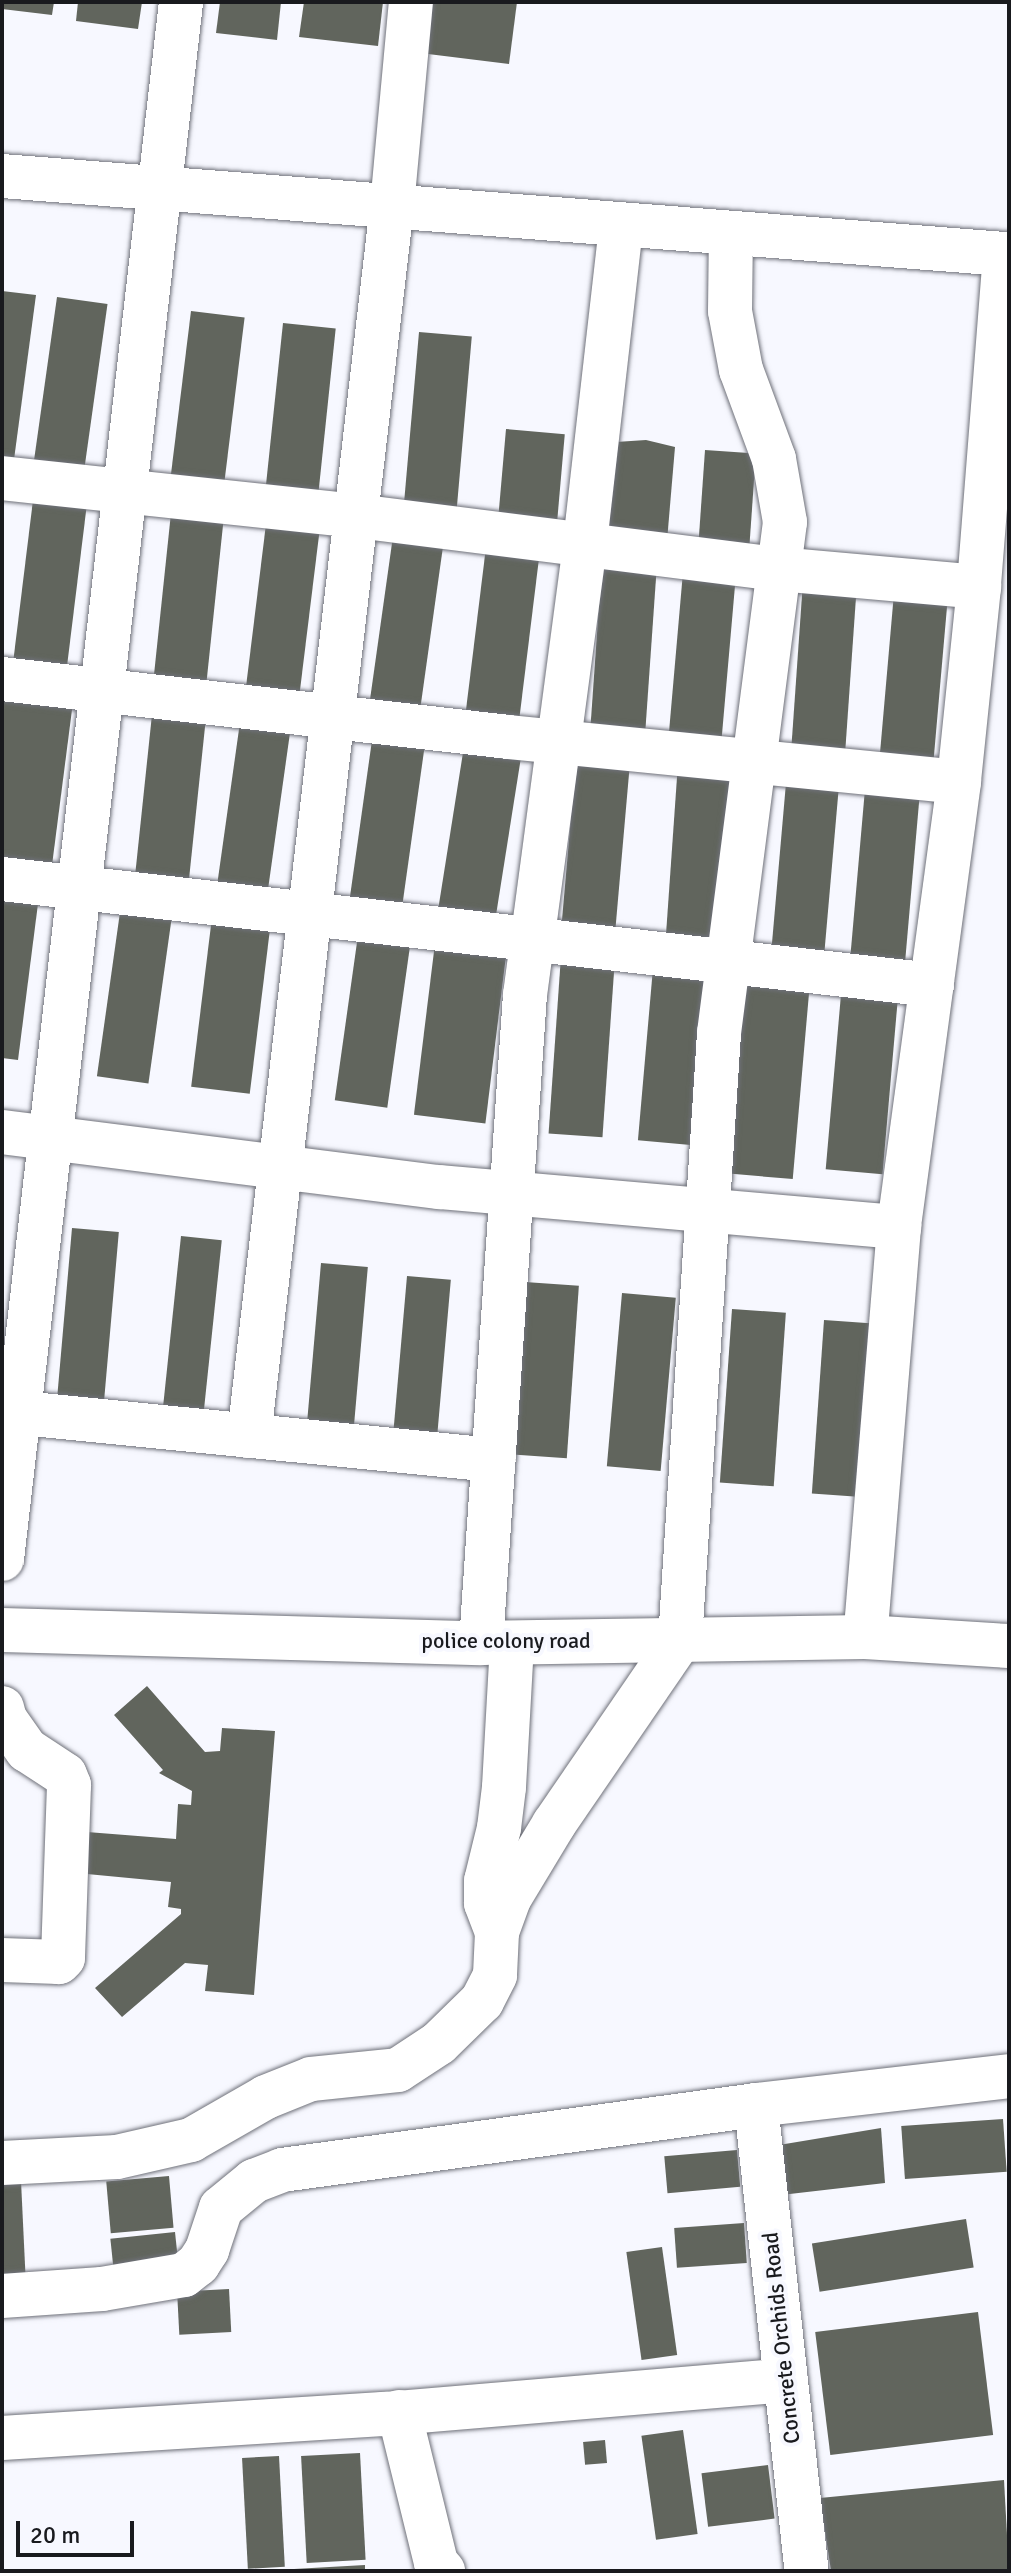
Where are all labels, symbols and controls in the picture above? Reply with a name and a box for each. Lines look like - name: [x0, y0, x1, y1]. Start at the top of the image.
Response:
- street label: police colony road: [421, 1628, 591, 1654]
- street label: Concrete Orchids Road: [757, 2231, 805, 2445]
- scale bar: [20, 2505, 138, 2555]
- text: 20 m: [30, 2520, 80, 2550]

